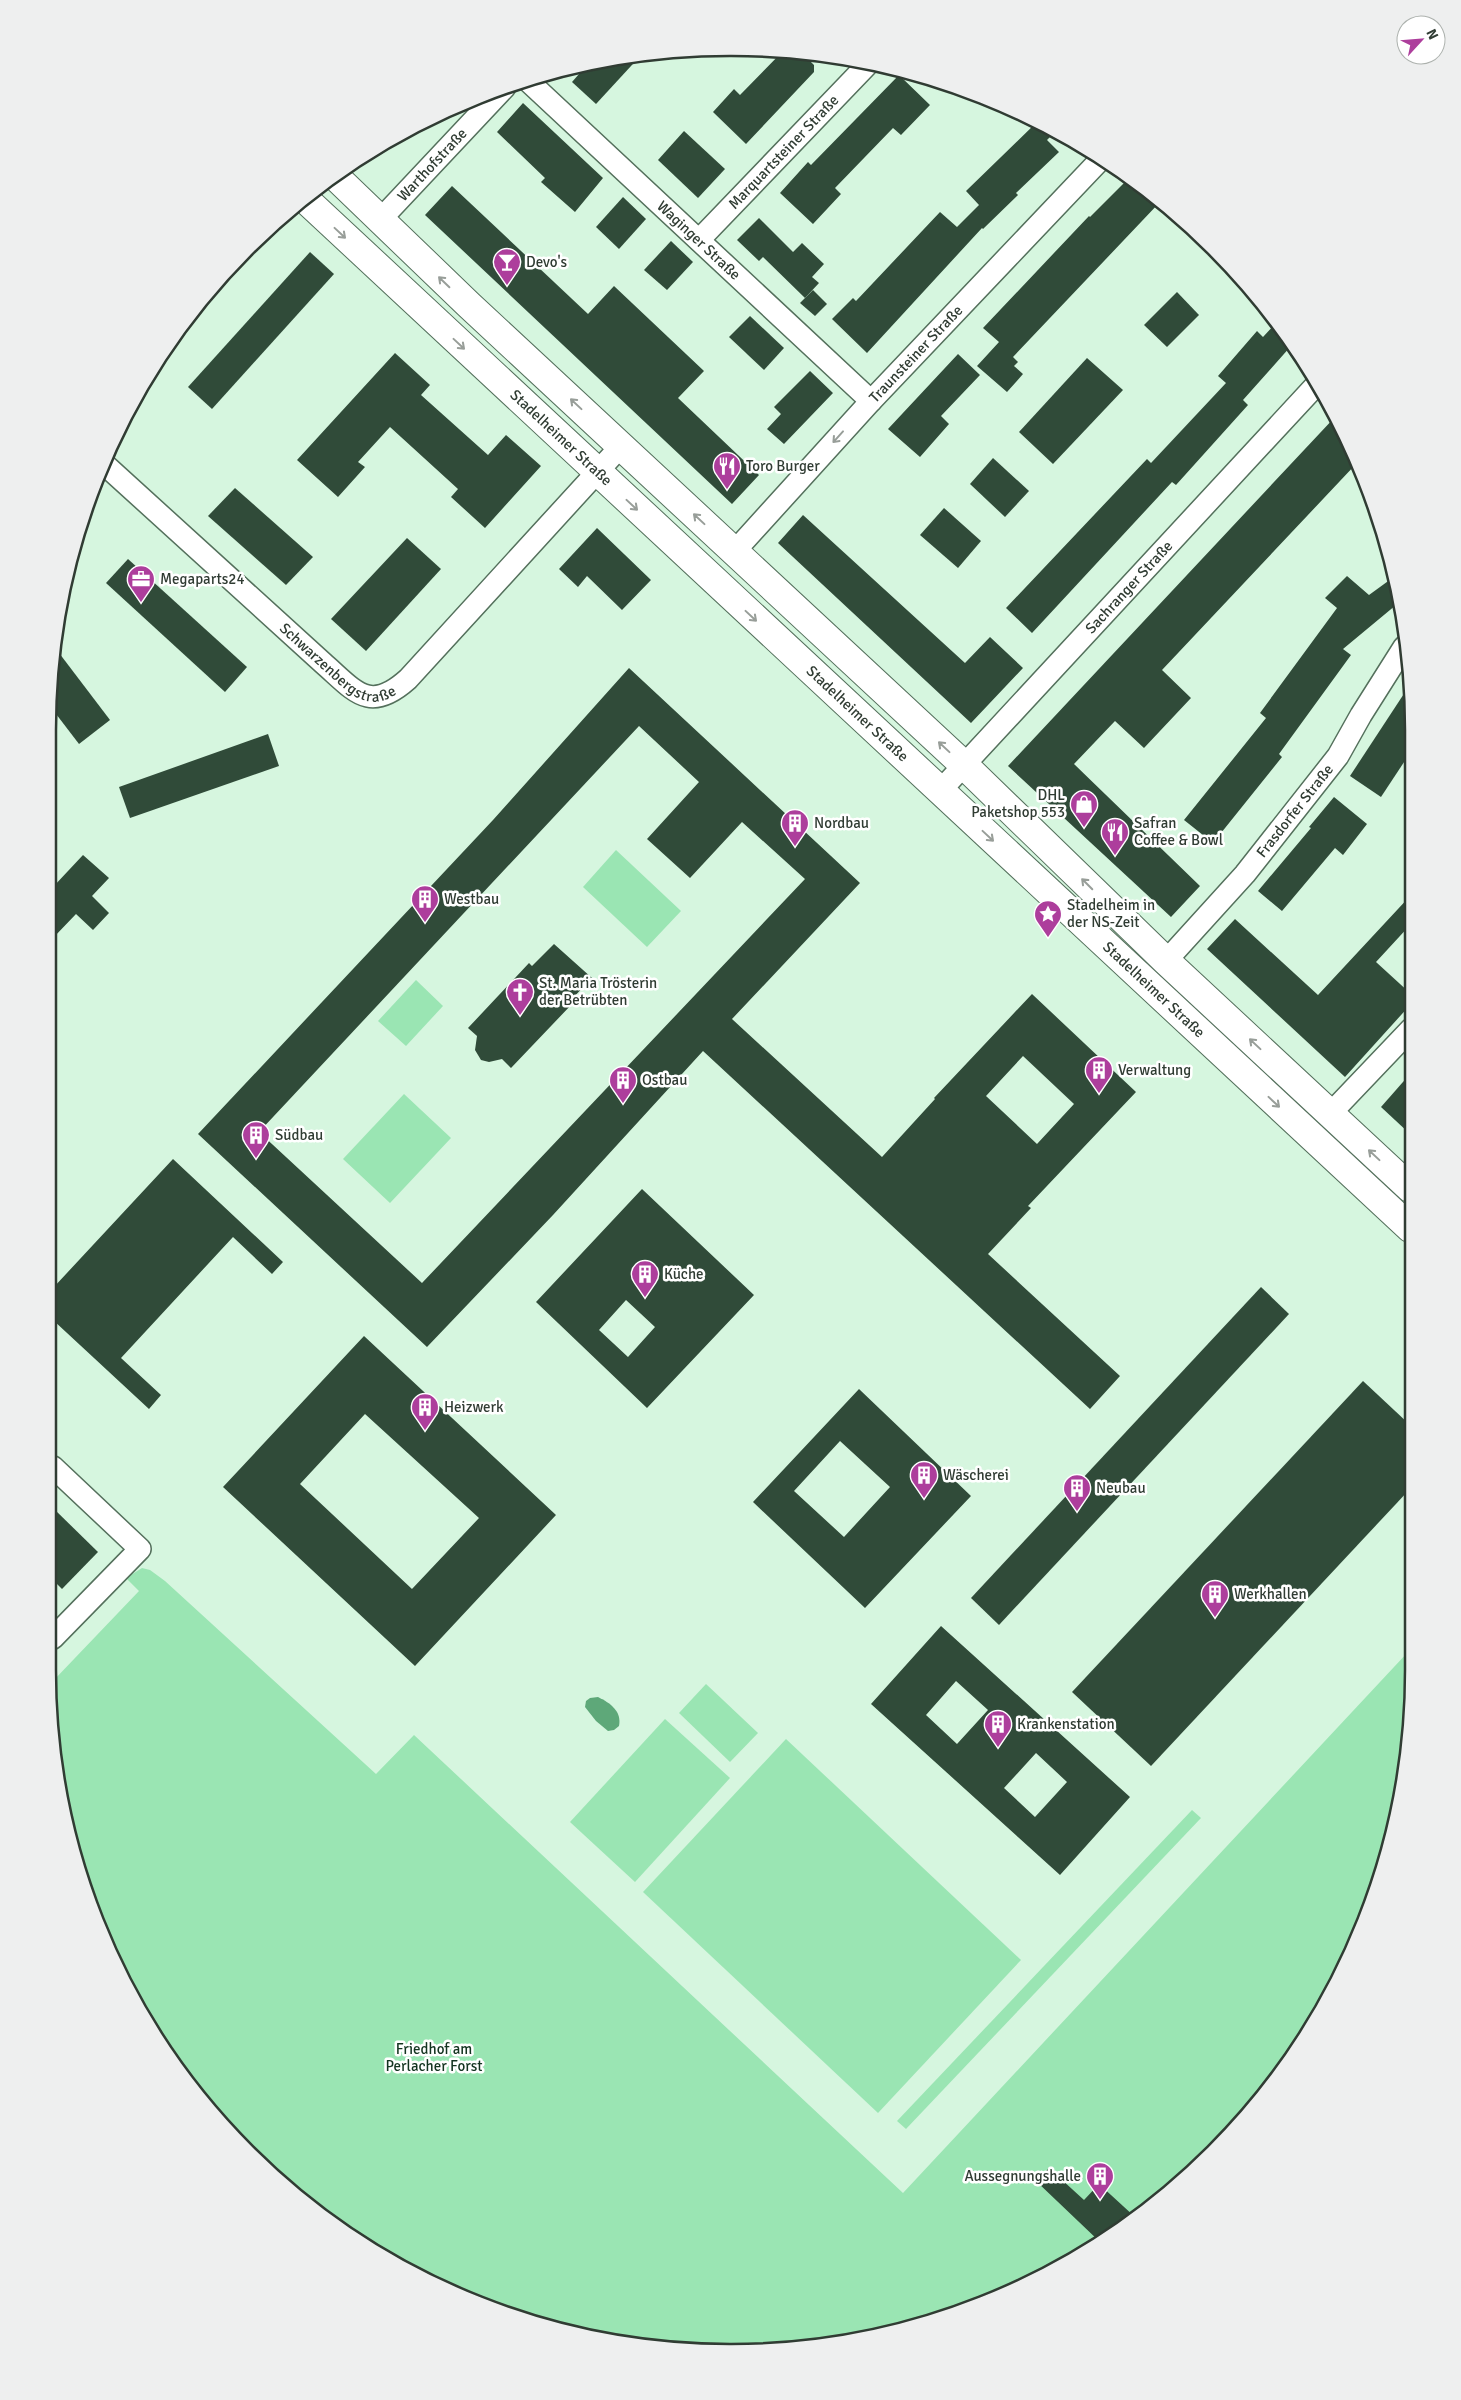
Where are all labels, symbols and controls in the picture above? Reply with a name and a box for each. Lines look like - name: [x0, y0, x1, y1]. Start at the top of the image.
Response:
- north arrow: [1396, 15, 1446, 65]
- text: N: [1422, 26, 1442, 43]
- street label: Marquartsteiner Straße: [725, 91, 842, 213]
- street label: Warthofstraße: [393, 124, 471, 205]
- street label: Waginger Straße: [653, 197, 744, 284]
- one-way arrow: [334, 227, 347, 239]
- bar icon: Devo's: [492, 247, 522, 286]
- place label: Devo's: [526, 253, 568, 271]
- one-way arrow: [438, 276, 451, 288]
- street label: Traunsteiner Straße: [865, 301, 966, 406]
- one-way arrow: [453, 338, 466, 349]
- street label: Stadelheimer Straße: [506, 386, 616, 489]
- one-way arrow: [570, 398, 583, 410]
- one-way arrow: [833, 431, 844, 444]
- restaurant icon: Toro Burger: [712, 451, 742, 490]
- place label: Toro Burger: [746, 457, 820, 475]
- one-way arrow: [626, 499, 639, 511]
- one-way arrow: [692, 513, 705, 525]
- street label: Sachranger Straße: [1081, 537, 1176, 637]
- office icon: Megaparts24: [126, 564, 156, 603]
- place label: Megaparts24: [160, 570, 245, 588]
- one-way arrow: [745, 610, 758, 621]
- street label: Schwarzenbergstraße: [276, 619, 399, 706]
- street label: Stadelheimer Straße: [803, 662, 912, 765]
- one-way arrow: [938, 741, 951, 753]
- street label: Frasdorfer Straße: [1253, 761, 1337, 861]
- place label: DHL Paketshop 553: [971, 786, 1065, 821]
- shop icon: DHL Paketshop 553: [1069, 789, 1099, 828]
- building icon: Nordbau: [780, 808, 810, 847]
- place label: Nordbau: [814, 814, 869, 832]
- place label: Safran Coffee & Bowl: [1134, 814, 1223, 849]
- restaurant icon: Safran Coffee & Bowl: [1100, 817, 1130, 856]
- one-way arrow: [982, 830, 995, 842]
- one-way arrow: [1082, 878, 1094, 890]
- building icon: Westbau: [410, 884, 440, 923]
- place label: Westbau: [444, 890, 499, 908]
- place label: Stadelheim in der NS-Zeit: [1067, 896, 1155, 931]
- place icon: Stadelheim in der NS-Zeit: [1033, 899, 1063, 938]
- street label: Stadelheimer Straße: [1099, 938, 1209, 1041]
- place label: St. Maria Trösterin der Betrübten: [539, 974, 657, 1009]
- church icon: St. Maria Trösterin der Betrübten: [505, 977, 535, 1016]
- one-way arrow: [1249, 1038, 1262, 1050]
- building icon: Verwaltung: [1084, 1055, 1114, 1094]
- place label: Verwaltung: [1118, 1061, 1191, 1079]
- building icon: Ostbau: [608, 1065, 638, 1104]
- place label: Ostbau: [642, 1071, 687, 1089]
- one-way arrow: [1267, 1096, 1280, 1108]
- building icon: Südbau: [241, 1120, 271, 1159]
- place label: Südbau: [275, 1126, 323, 1144]
- one-way arrow: [1368, 1149, 1381, 1161]
- building icon: Küche: [630, 1259, 660, 1298]
- place label: Küche: [664, 1265, 704, 1283]
- building icon: Heizwerk: [410, 1392, 440, 1431]
- place label: Heizwerk: [444, 1398, 504, 1416]
- building icon: Wäscherei: [909, 1460, 939, 1499]
- place label: Wäscherei: [943, 1466, 1009, 1484]
- building icon: Neubau: [1062, 1473, 1092, 1512]
- place label: Neubau: [1096, 1479, 1146, 1497]
- building icon: Werkhallen: [1200, 1579, 1230, 1618]
- place label: Werkhallen: [1234, 1585, 1307, 1603]
- building icon: Krankenstation: [983, 1709, 1013, 1748]
- place label: Krankenstation: [1017, 1715, 1115, 1733]
- park label: Friedhof am Perlacher Forst: [385, 2040, 483, 2075]
- building icon: Aussegnungshalle: [1085, 2161, 1115, 2200]
- place label: Aussegnungshalle: [964, 2167, 1081, 2185]

